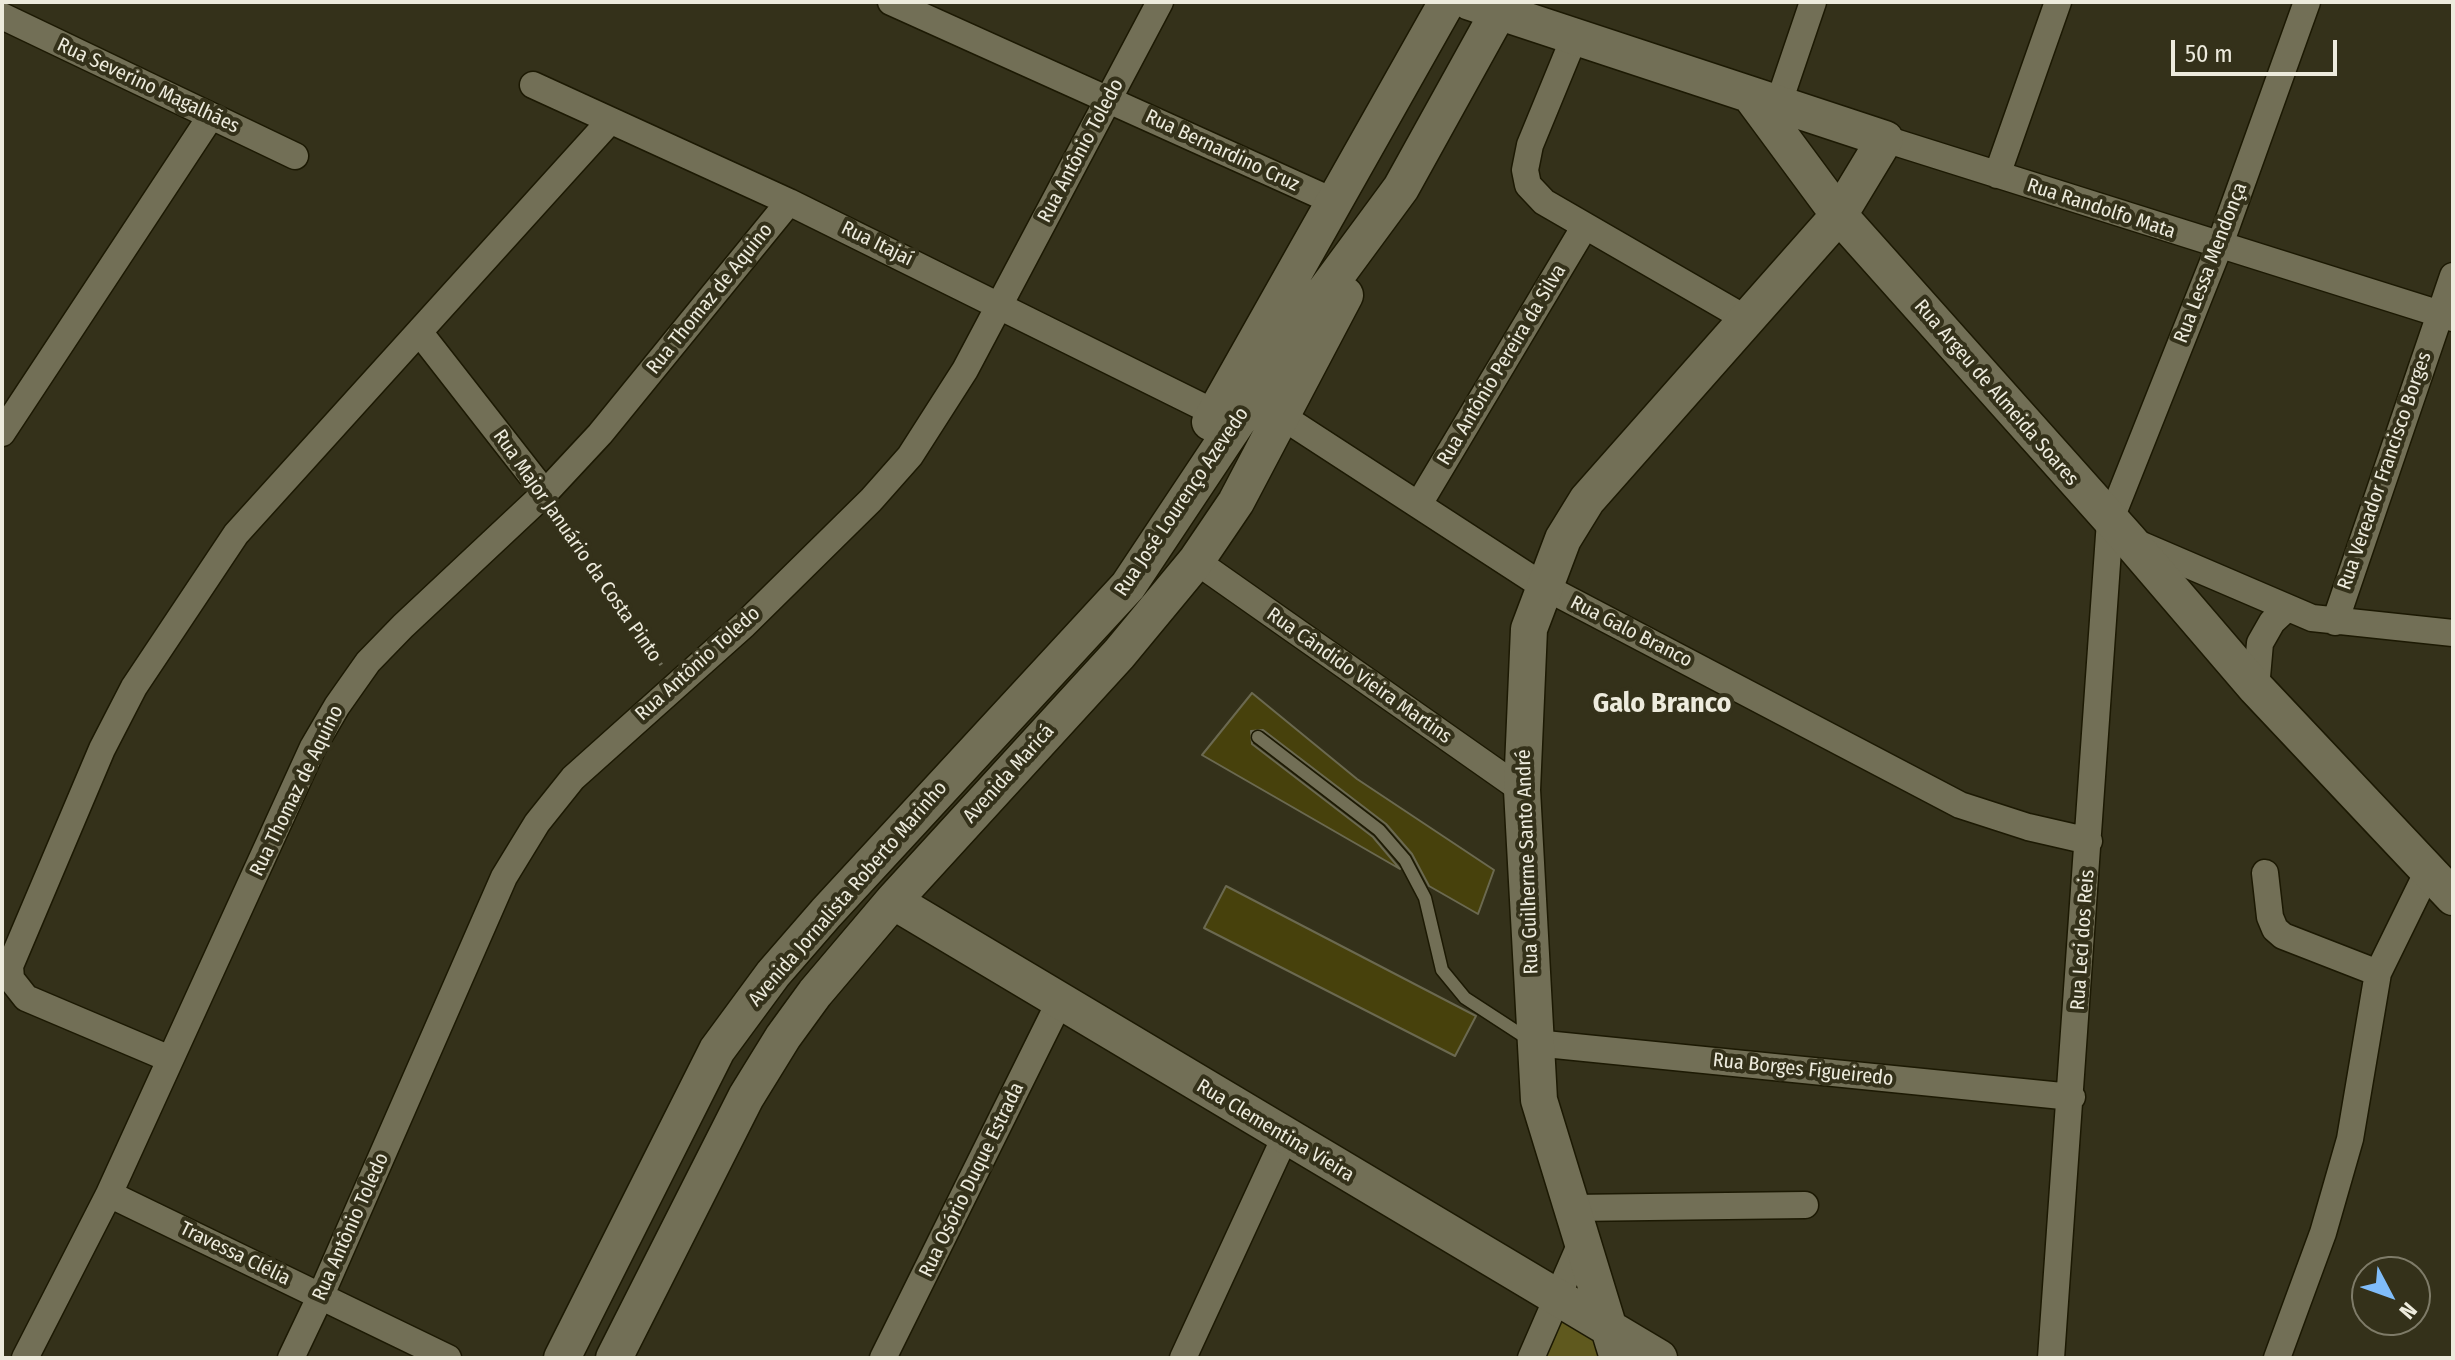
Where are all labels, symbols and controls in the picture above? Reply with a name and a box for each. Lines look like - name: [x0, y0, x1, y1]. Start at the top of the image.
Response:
- scale bar: [2175, 24, 2341, 74]
- street label: Rua Severino Magalhães: [53, 33, 243, 139]
- text: 50 m: [2185, 40, 2233, 68]
- street label: Rua Antônio Toledo: [1033, 75, 1129, 227]
- street label: Rua Bernardino Cruz: [1141, 105, 1303, 197]
- street label: Rua Randolfo Mata: [2024, 174, 2178, 244]
- street label: Rua Lessa Mendonça: [2169, 179, 2253, 347]
- street label: Rua Itajaí: [837, 216, 917, 272]
- street label: Rua Thomaz de Aquino: [642, 219, 778, 379]
- street label: Rua Antônio Pereira da Silva: [1432, 260, 1572, 470]
- street label: Rua Argeu de Almeida Soares: [1909, 295, 2083, 491]
- street label: Rua Vereador Francisco Borges: [2333, 349, 2437, 593]
- street label: Rua José Lourenço Azevedo: [1110, 403, 1254, 601]
- street label: Rua Major Januário da Costa Pinto: [487, 425, 667, 667]
- street label: Rua Galo Branco: [1566, 591, 1696, 673]
- street label: Rua Antônio Toledo: [631, 602, 765, 726]
- street label: Rua Cândido Vieira Martins: [1262, 603, 1456, 749]
- district label: Galo Branco: [1593, 687, 1731, 721]
- street label: Rua Thomaz de Aquino: [245, 702, 349, 880]
- street label: Avenida Maricá: [959, 720, 1059, 828]
- street label: Rua Guilherme Santo André: [1512, 749, 1544, 975]
- street label: Avenida Jornalista Roberto Marinho: [744, 776, 952, 1012]
- street label: Rua Leci dos Reis: [2066, 869, 2100, 1011]
- street label: Rua Borges Figueiredo: [1711, 1049, 1895, 1091]
- street label: Rua Clementina Vieira: [1192, 1074, 1358, 1188]
- street label: Rua Osório Duque Estrada: [914, 1079, 1030, 1281]
- street label: Rua Antônio Toledo: [308, 1149, 394, 1305]
- street label: Travessa Clélia: [176, 1217, 294, 1291]
- north arrow: [2351, 1256, 2431, 1336]
- text: N: [2393, 1297, 2422, 1325]

